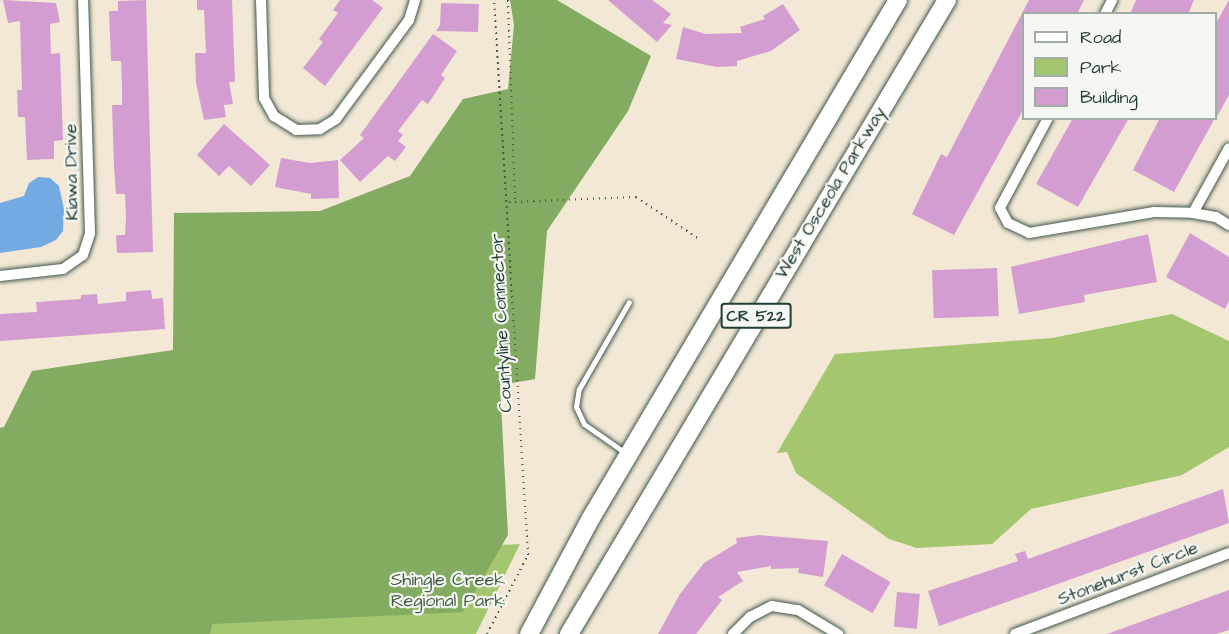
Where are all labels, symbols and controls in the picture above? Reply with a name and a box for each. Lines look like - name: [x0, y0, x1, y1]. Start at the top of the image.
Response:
- legend: [1022, 12, 1217, 120]
- text: Road: [1080, 25, 1121, 50]
- text: Park: [1080, 55, 1122, 80]
- text: Building: [1080, 85, 1138, 110]
- street label: West Osceola Parkway: [771, 103, 891, 283]
- street label: Kiawa Drive: [60, 123, 84, 221]
- street label: Countyline Connector: [487, 233, 517, 413]
- road number: CR 522: [720, 303, 792, 329]
- street label: Stonehurst Circle: [1055, 537, 1201, 611]
- park label: Shingle Creek Regional Park: [391, 570, 505, 612]

